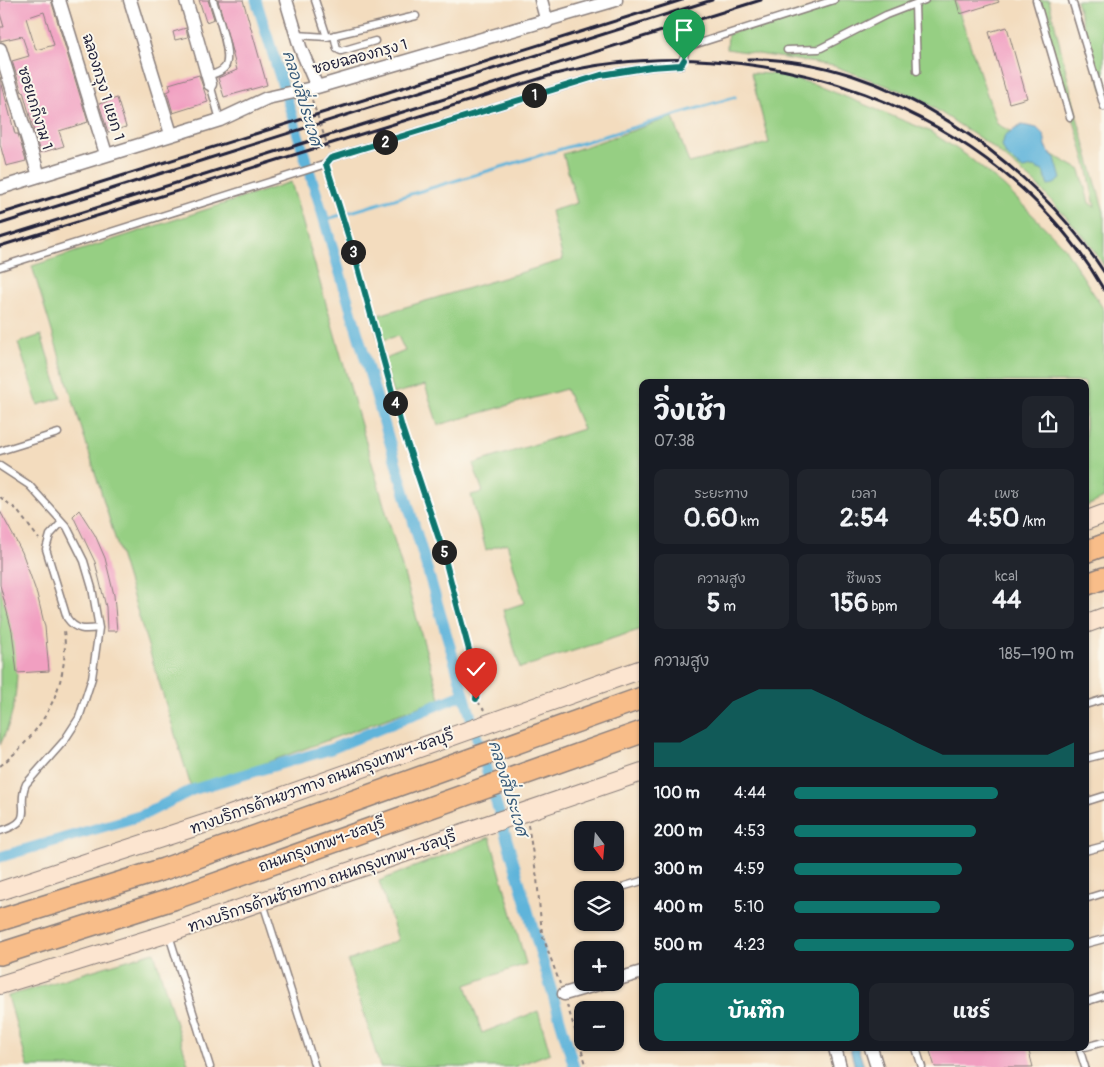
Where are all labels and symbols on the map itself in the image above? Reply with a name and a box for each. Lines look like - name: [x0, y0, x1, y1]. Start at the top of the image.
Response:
- pin: [663, 9, 705, 60]
- street label: ฉลองกรุง 1 แยก 1: [77, 31, 128, 143]
- street label: ซอยฉลองกรุง 1: [311, 35, 410, 80]
- water label: คลองสี่ประเวศ: [278, 47, 332, 152]
- street label: ซอยเกกีงาม 1: [13, 64, 57, 152]
- pin: 1: [522, 82, 546, 108]
- pin: 2: [372, 130, 398, 154]
- pin: 3: [340, 240, 366, 264]
- pin: 4: [382, 390, 408, 416]
- pin: 5: [432, 540, 456, 564]
- pin: [455, 648, 497, 699]
- street label: ทางบริการด้านขวาทาง ถนนกรุงเทพฯ-ชลบุรี: [187, 724, 457, 840]
- water label: คลองสี่ประเวศ: [484, 737, 538, 842]
- street label: ถนนกรุงเทพฯ-ชลบุรี: [256, 813, 389, 878]
- north arrow: [574, 821, 624, 871]
- street label: ทางบริการด้านซ้ายทาง ถนนกรุงเทพฯ-ชลบุรี: [185, 826, 459, 938]

